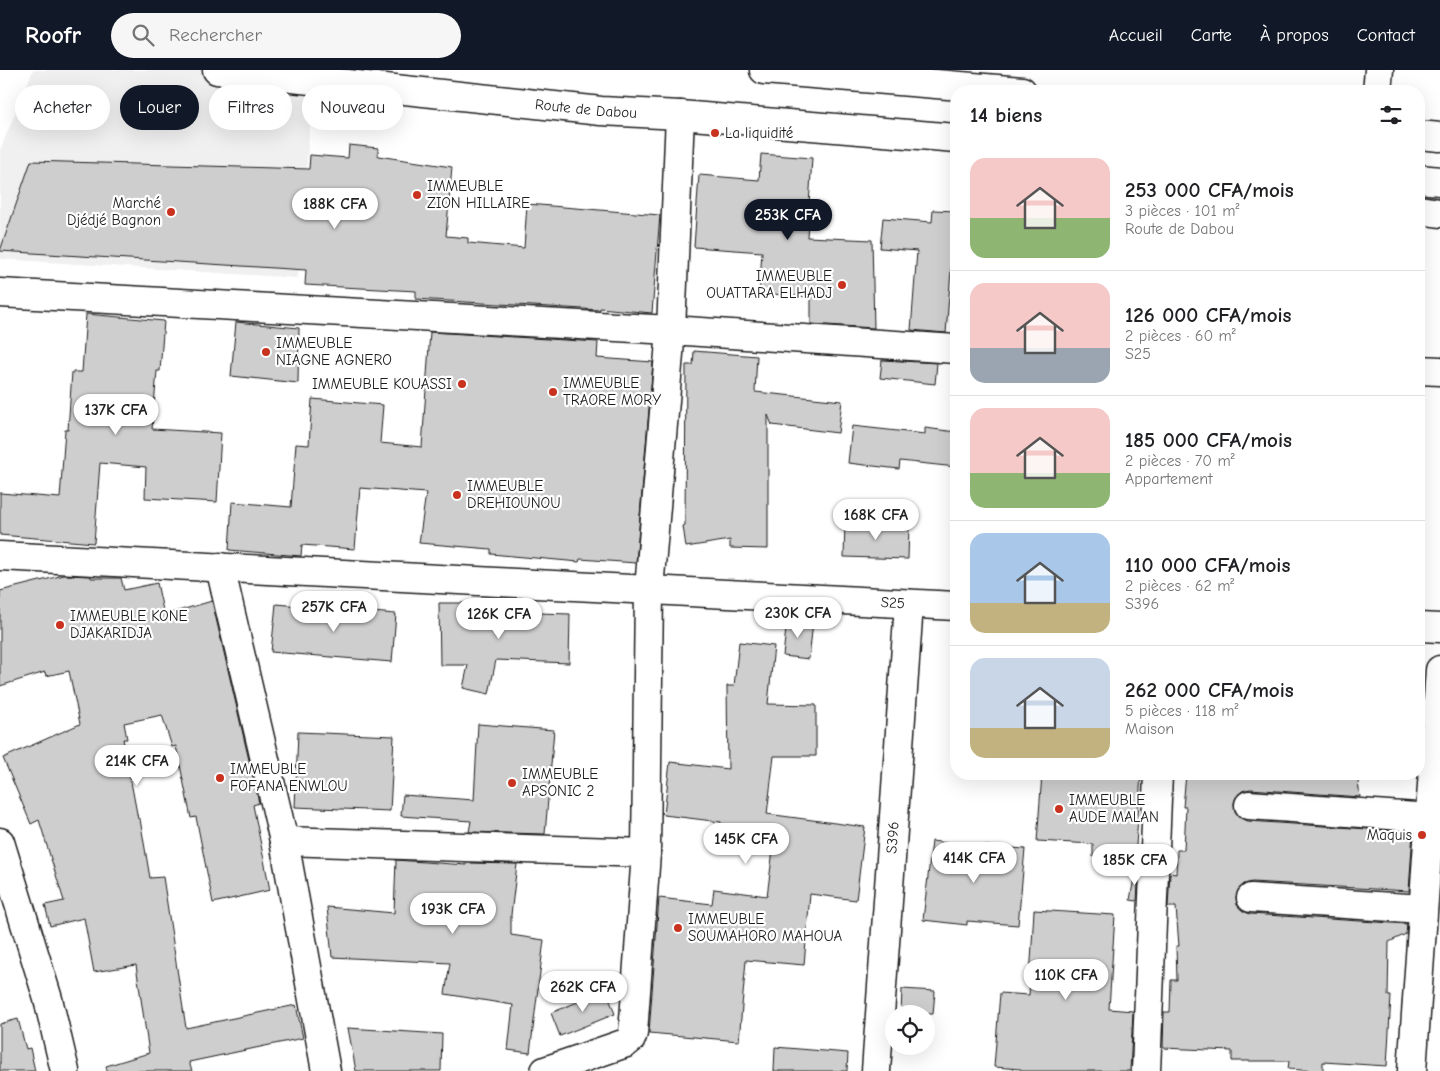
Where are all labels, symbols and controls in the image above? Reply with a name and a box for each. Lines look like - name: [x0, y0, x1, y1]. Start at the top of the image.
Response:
- search box: [111, 13, 461, 58]
- text: Roofr: [25, 21, 81, 49]
- icon: search: [129, 21, 157, 49]
- text: Rechercher: [169, 24, 262, 46]
- text: Accueil: [1109, 25, 1163, 46]
- text: Carte: [1191, 25, 1232, 46]
- text: À propos: [1260, 25, 1329, 46]
- text: Contact: [1357, 25, 1415, 46]
- chip: Acheter: [15, 85, 110, 130]
- chip: Louer: [120, 85, 199, 130]
- chip: Filtres: [209, 85, 292, 130]
- chip: Nouveau: [302, 85, 403, 130]
- street label: Route de Dabou: [534, 95, 637, 122]
- icon: filters: [1377, 101, 1405, 129]
- text: 14 biens: [970, 103, 1042, 127]
- place label: La liquidité: [725, 124, 794, 142]
- marker: La liquidité: [709, 127, 721, 139]
- place label: IMMEUBLE ZION HILLAIRE: [427, 177, 530, 212]
- icon: home: [1010, 178, 1070, 238]
- text: 253 000 CFA/mois: [1125, 178, 1294, 202]
- pin: 188K CFA: [283, 188, 387, 230]
- marker: IMMEUBLE ZION HILLAIRE: [411, 189, 423, 201]
- place label: Marché Djédjé Bagnon: [67, 194, 161, 229]
- text: 188K CFA: [303, 195, 367, 213]
- pin: 253K CFA: [736, 198, 840, 241]
- text: 3 pièces · 101 m²: [1125, 202, 1239, 220]
- marker: Marché Djédjé Bagnon: [165, 206, 177, 218]
- text: 253K CFA: [755, 206, 821, 224]
- text: Route de Dabou: [1125, 220, 1234, 238]
- place label: IMMEUBLE OUATTARA ELHADJ: [706, 267, 832, 302]
- marker: IMMEUBLE OUATTARA ELHADJ: [836, 279, 848, 291]
- icon: home: [1010, 303, 1070, 363]
- text: 126 000 CFA/mois: [1125, 303, 1292, 327]
- text: 2 pièces · 60 m²: [1125, 327, 1236, 345]
- place label: IMMEUBLE NIAGNE AGNERO: [276, 334, 392, 369]
- text: S25: [1125, 345, 1151, 363]
- marker: IMMEUBLE NIAGNE AGNERO: [260, 346, 272, 358]
- place label: IMMEUBLE TRAORE MORY: [563, 374, 661, 409]
- place label: IMMEUBLE KOUASSI: [312, 375, 452, 393]
- marker: IMMEUBLE KOUASSI: [456, 378, 468, 390]
- marker: IMMEUBLE TRAORE MORY: [547, 386, 559, 398]
- pin: 137K CFA: [64, 394, 168, 436]
- text: 137K CFA: [85, 401, 147, 419]
- icon: home: [1010, 428, 1070, 488]
- text: 185 000 CFA/mois: [1125, 428, 1292, 452]
- text: 2 pièces · 70 m²: [1125, 452, 1235, 470]
- text: Appartement: [1125, 470, 1213, 488]
- place label: IMMEUBLE DREHIOUNOU: [467, 477, 561, 512]
- marker: IMMEUBLE DREHIOUNOU: [451, 489, 463, 501]
- pin: 168K CFA: [824, 498, 928, 541]
- text: 168K CFA: [844, 506, 908, 524]
- icon: home: [1010, 553, 1070, 613]
- text: 110 000 CFA/mois: [1125, 553, 1290, 577]
- text: 2 pièces · 62 m²: [1125, 577, 1234, 595]
- pin: 257K CFA: [282, 590, 386, 633]
- street label: S25: [880, 593, 905, 612]
- text: S396: [1125, 595, 1159, 613]
- pin: 230K CFA: [746, 596, 850, 639]
- text: 257K CFA: [301, 598, 367, 616]
- pin: 126K CFA: [447, 598, 551, 640]
- text: 230K CFA: [765, 604, 831, 622]
- text: 126K CFA: [467, 605, 531, 623]
- place label: IMMEUBLE KONE DJAKARIDJA: [70, 607, 188, 642]
- marker: IMMEUBLE KONE DJAKARIDJA: [54, 619, 66, 631]
- icon: home: [1010, 678, 1070, 738]
- text: 262 000 CFA/mois: [1125, 678, 1294, 702]
- text: 5 pièces · 118 m²: [1125, 702, 1239, 720]
- text: Maison: [1125, 720, 1174, 738]
- pin: 214K CFA: [85, 744, 189, 787]
- text: 214K CFA: [105, 752, 169, 770]
- place label: IMMEUBLE FOFANA ENWLOU: [230, 760, 348, 795]
- place label: IMMEUBLE APSONIC 2: [522, 765, 598, 800]
- marker: IMMEUBLE FOFANA ENWLOU: [214, 772, 226, 784]
- marker: IMMEUBLE APSONIC 2: [506, 777, 518, 789]
- place label: IMMEUBLE AUDE MALAN: [1069, 791, 1159, 826]
- marker: IMMEUBLE AUDE MALAN: [1053, 803, 1065, 815]
- street label: S396: [882, 821, 903, 854]
- pin: 145K CFA: [694, 822, 798, 865]
- place label: Maquis: [1367, 826, 1412, 844]
- marker: Maquis: [1416, 829, 1428, 841]
- text: 145K CFA: [714, 830, 778, 848]
- pin: 414K CFA: [922, 842, 1026, 884]
- pin: 185K CFA: [1083, 844, 1187, 886]
- text: 414K CFA: [943, 849, 1005, 867]
- text: 185K CFA: [1103, 851, 1167, 869]
- pin: 193K CFA: [401, 892, 505, 935]
- text: 193K CFA: [421, 900, 485, 918]
- place label: IMMEUBLE SOUMAHORO MAHOUA: [688, 910, 843, 945]
- marker: IMMEUBLE SOUMAHORO MAHOUA: [672, 922, 684, 934]
- pin: 110K CFA: [1014, 958, 1118, 1001]
- text: 110K CFA: [1034, 966, 1098, 984]
- pin: 262K CFA: [531, 970, 635, 1013]
- text: 262K CFA: [550, 978, 616, 996]
- map controls: [885, 1005, 935, 1055]
- button: locate: [885, 1005, 935, 1055]

